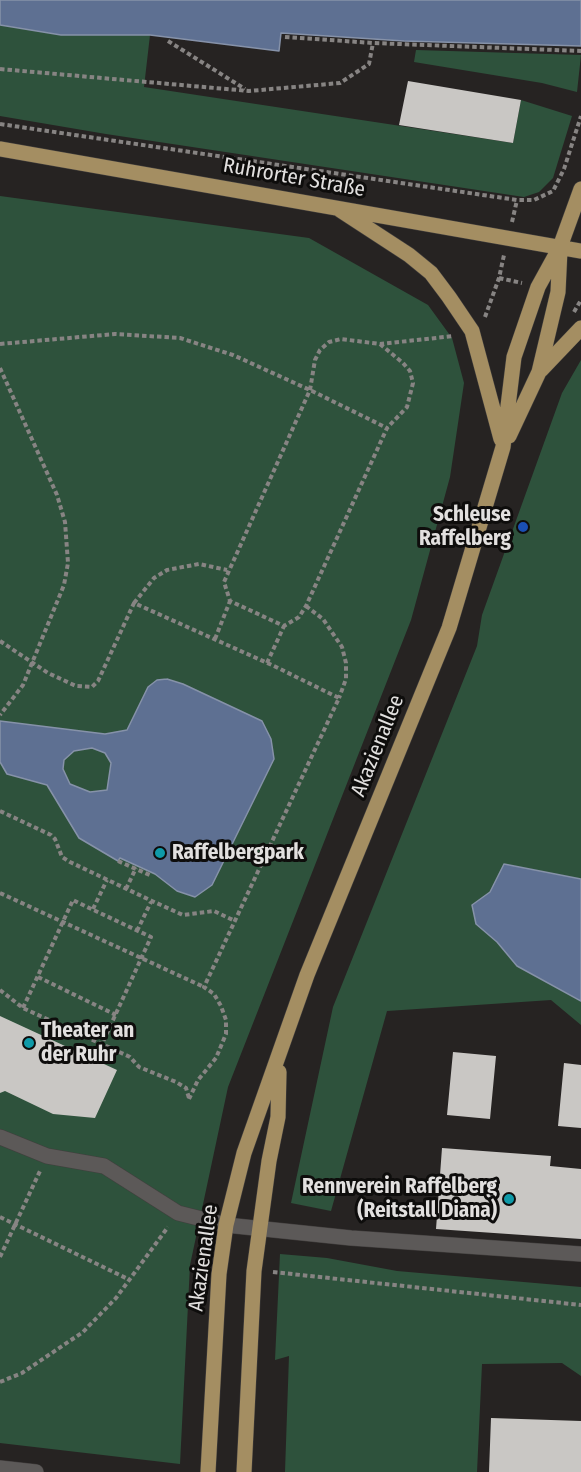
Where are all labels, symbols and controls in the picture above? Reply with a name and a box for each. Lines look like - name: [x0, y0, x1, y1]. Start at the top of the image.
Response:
- street label: Ruhrorter Straße: [221, 153, 367, 203]
- place label: Schleuse Raffelberg: [419, 502, 511, 552]
- marker: Schleuse Raffelberg: [516, 520, 530, 534]
- street label: Akazienallee: [346, 691, 410, 801]
- place label: Raffelbergpark: [172, 840, 304, 866]
- marker: Raffelbergpark: [153, 846, 167, 860]
- place label: Theater an der Ruhr: [41, 1018, 134, 1068]
- marker: Theater an der Ruhr: [22, 1036, 36, 1050]
- place label: Rennverein Raffelberg (Reitstall Diana): [302, 1174, 497, 1224]
- marker: Rennverein Raffelberg (Reitstall Diana): [502, 1192, 516, 1206]
- street label: Akazienallee: [184, 1203, 224, 1313]

